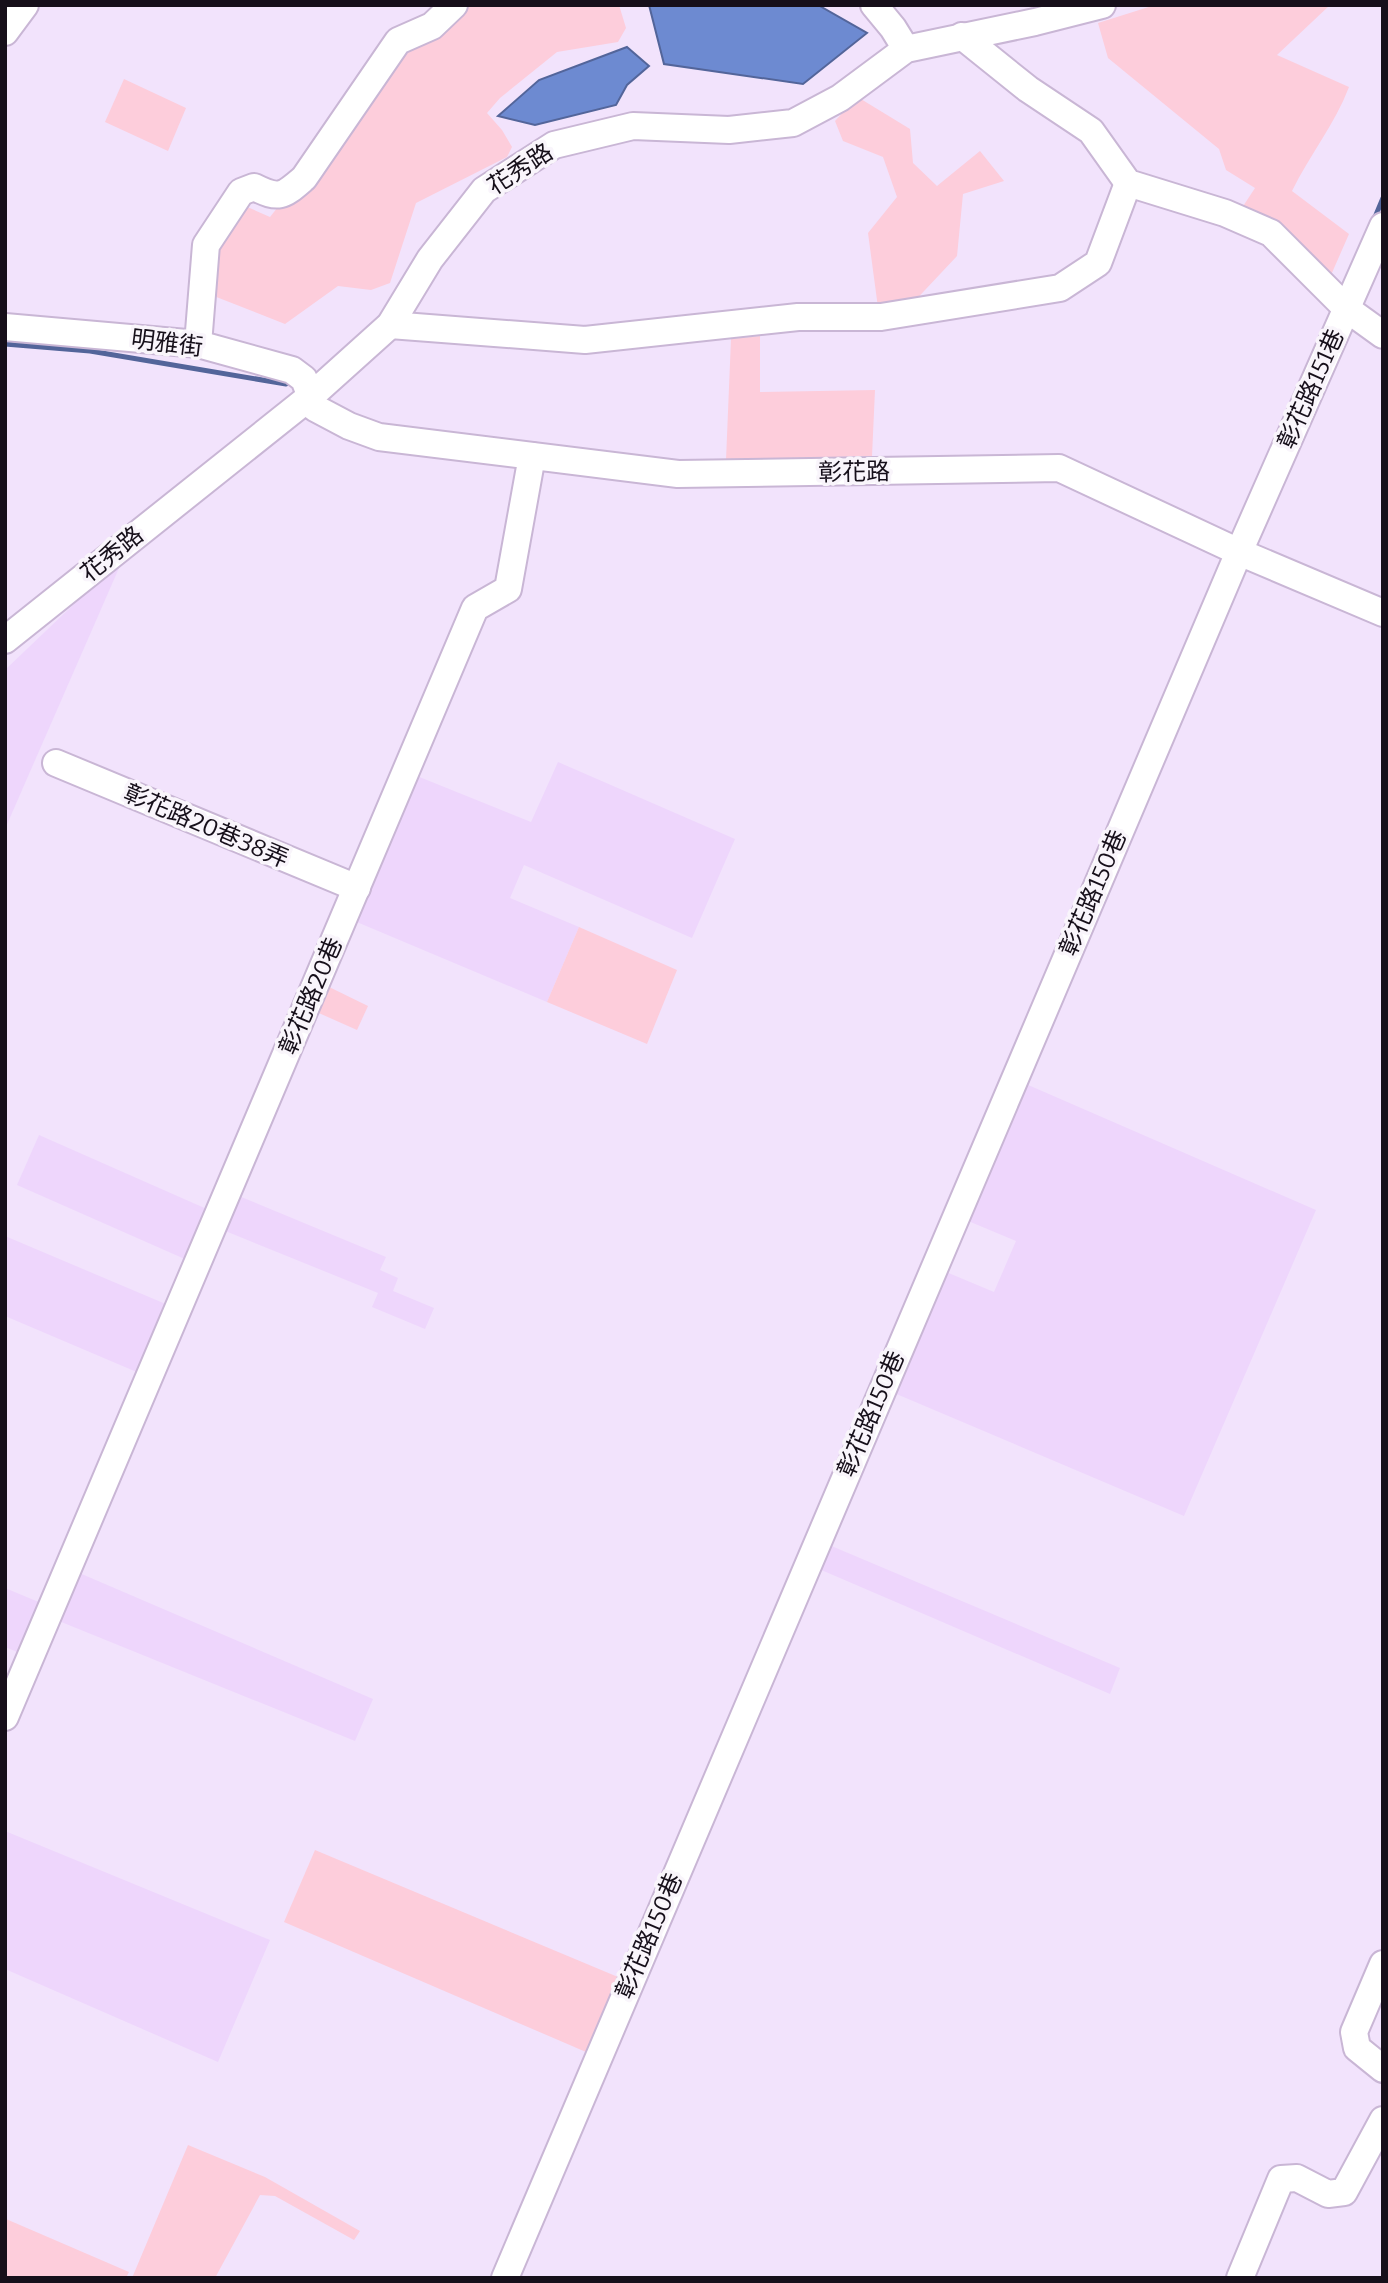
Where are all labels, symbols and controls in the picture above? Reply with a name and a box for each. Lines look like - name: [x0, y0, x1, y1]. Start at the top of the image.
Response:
- street label: 花秀路: [482, 138, 558, 200]
- street label: 明雅街: [130, 325, 204, 361]
- street label: 彰花路151巷: [1272, 325, 1350, 453]
- street label: 彰花路: [818, 457, 890, 487]
- street label: 花秀路: [75, 520, 149, 588]
- street label: 彰花路20巷38弄: [119, 779, 293, 873]
- street label: 彰花路150巷: [1054, 826, 1132, 960]
- street label: 彰花路20巷: [274, 933, 348, 1059]
- street label: 彰花路150巷: [832, 1347, 910, 1481]
- street label: 彰花路150巷: [610, 1869, 688, 2003]

